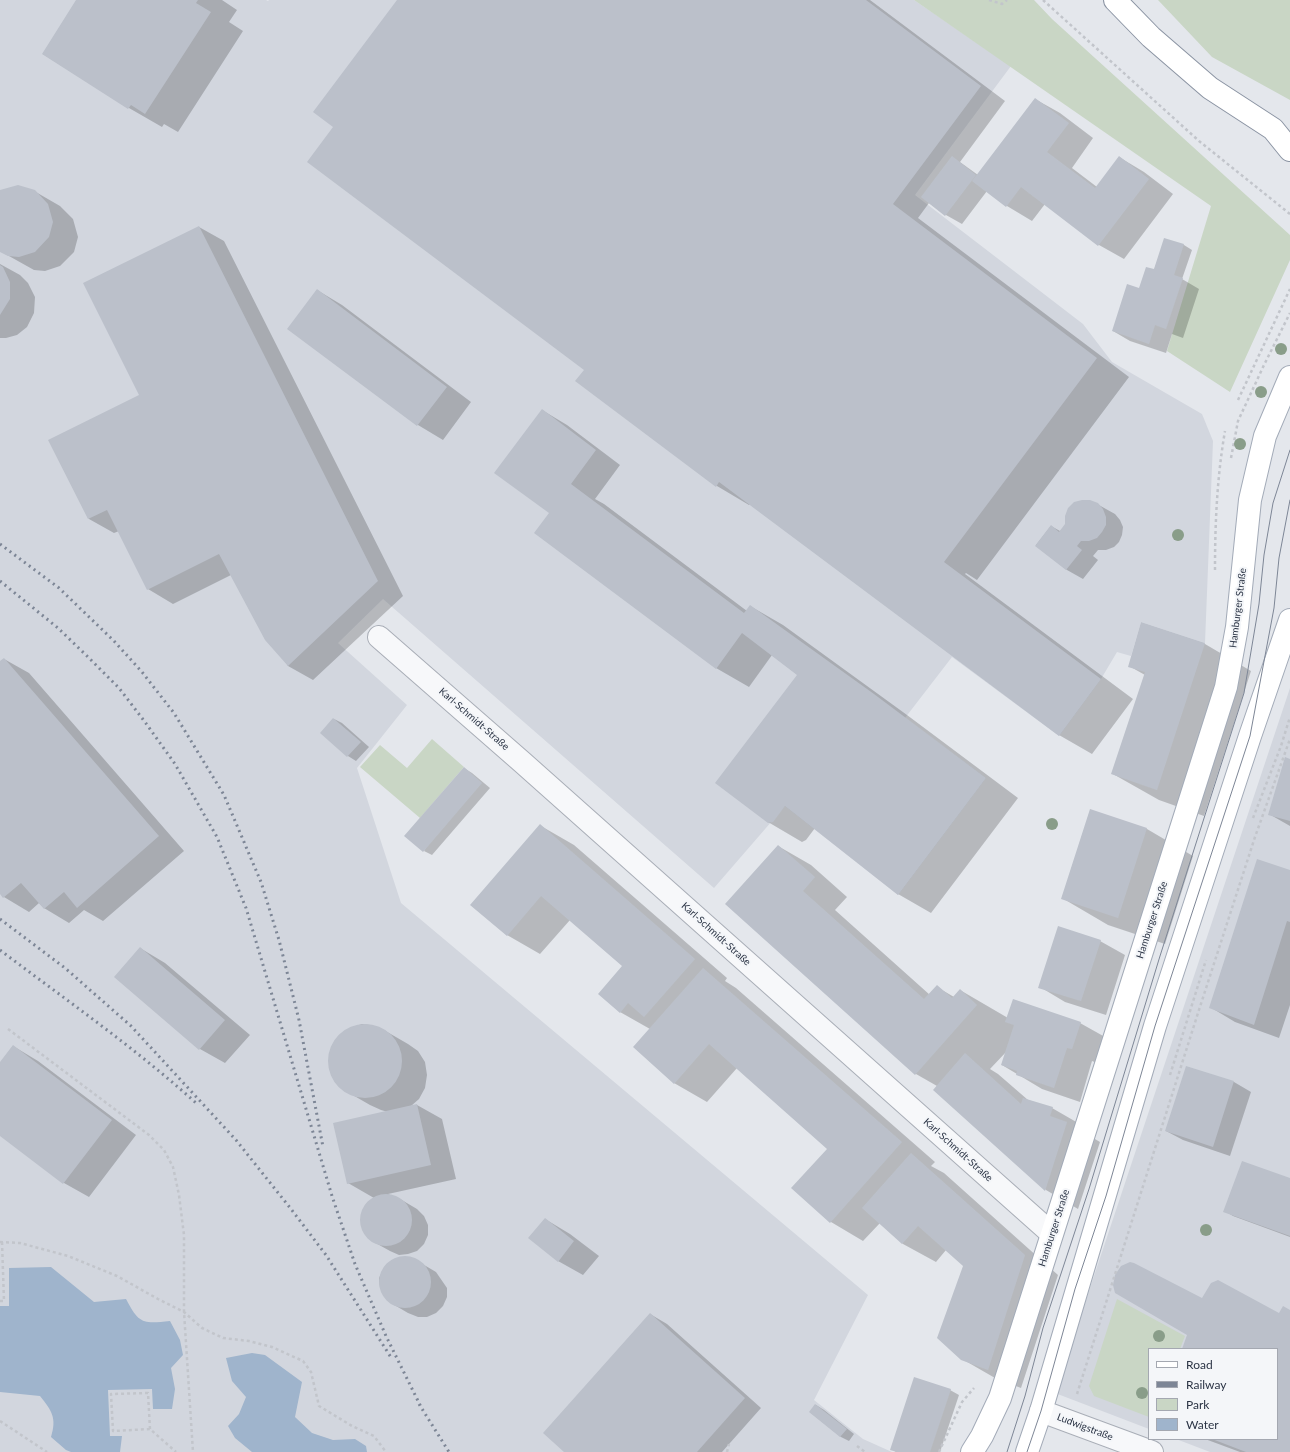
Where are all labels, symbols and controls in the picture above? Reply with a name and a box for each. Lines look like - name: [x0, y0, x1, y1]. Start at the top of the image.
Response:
- street label: Hamburger Straße: [1227, 567, 1249, 649]
- street label: Karl-Schmidt-Straße: [436, 685, 512, 753]
- street label: Hamburger Straße: [1134, 880, 1170, 960]
- street label: Karl-Schmidt-Straße: [679, 900, 753, 968]
- street label: Karl-Schmidt-Straße: [921, 1116, 995, 1184]
- street label: Hamburger Straße: [1036, 1188, 1072, 1268]
- legend: [1148, 1348, 1278, 1440]
- text: Road: [1186, 1357, 1213, 1372]
- text: Railway: [1186, 1377, 1226, 1392]
- text: Park: [1186, 1397, 1209, 1412]
- street label: Ludwigstraße: [1055, 1411, 1115, 1443]
- text: Water: [1186, 1417, 1219, 1432]

